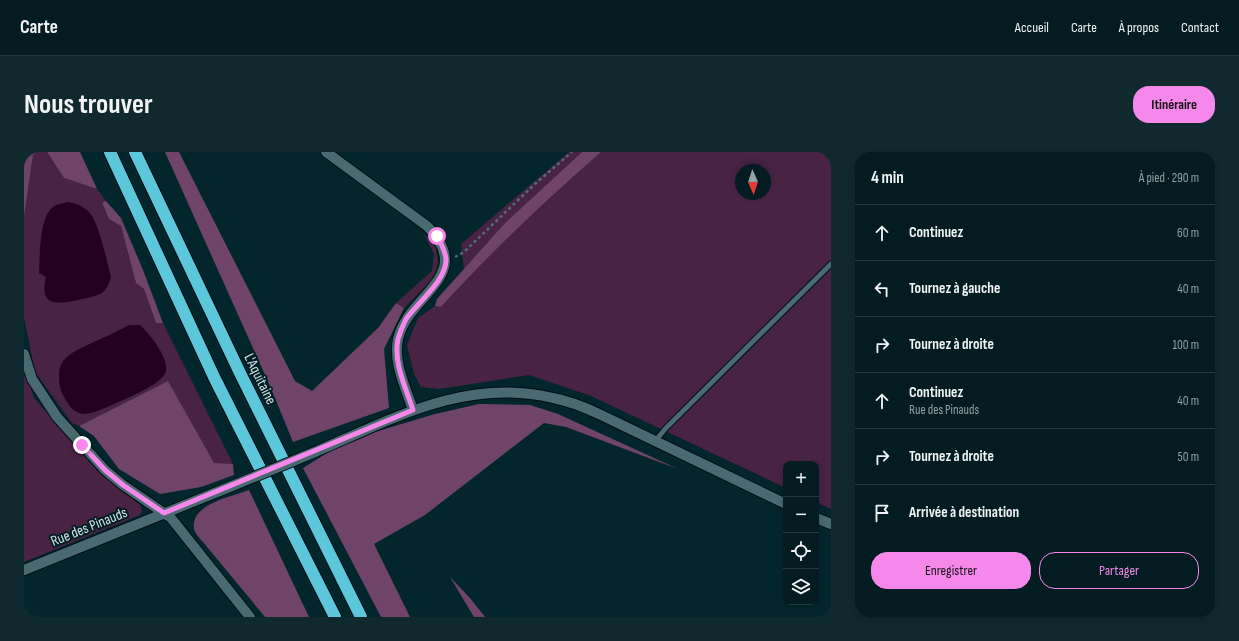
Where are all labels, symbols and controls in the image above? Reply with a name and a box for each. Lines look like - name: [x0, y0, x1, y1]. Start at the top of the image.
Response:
- text: Carte: [20, 16, 58, 39]
- text: Accueil: [1015, 19, 1049, 36]
- text: Carte: [1071, 19, 1097, 36]
- text: À propos: [1119, 19, 1159, 36]
- text: Contact: [1181, 19, 1219, 36]
- button: Itinéraire: [1133, 86, 1215, 123]
- text: Nous trouver: [24, 88, 153, 121]
- north arrow: [735, 164, 771, 200]
- text: 4 min: [871, 168, 904, 188]
- text: À pied · 290 m: [1139, 170, 1199, 186]
- icon: ahead: [871, 222, 893, 244]
- text: Continuez: [909, 223, 963, 242]
- text: 60 m: [1177, 225, 1199, 241]
- route start: [428, 227, 446, 245]
- icon: left: [871, 278, 893, 300]
- text: Tournez à gauche: [909, 279, 1000, 298]
- text: 40 m: [1177, 281, 1199, 297]
- icon: right: [871, 334, 893, 356]
- text: Tournez à droite: [909, 335, 994, 354]
- text: 100 m: [1172, 337, 1199, 353]
- street label: L'Aquitaine: [240, 350, 280, 408]
- text: Continuez: [909, 383, 963, 402]
- icon: ahead: [871, 390, 893, 412]
- text: 40 m: [1177, 393, 1199, 409]
- text: Rue des Pinauds: [909, 402, 979, 418]
- route end: [73, 436, 91, 454]
- icon: right: [871, 446, 893, 468]
- text: Tournez à droite: [909, 447, 994, 466]
- text: 50 m: [1178, 449, 1199, 465]
- map controls: [783, 461, 819, 605]
- button: +: [783, 461, 819, 497]
- button: −: [783, 497, 819, 533]
- icon: arrive: [871, 502, 893, 524]
- street label: Rue des Pinauds: [48, 503, 130, 551]
- text: Arrivée à destination: [909, 503, 1019, 522]
- button: locate: [783, 533, 819, 569]
- button: Enregistrer: [871, 552, 1031, 589]
- button: Partager: [1039, 552, 1199, 589]
- button: layers: [783, 569, 819, 605]

